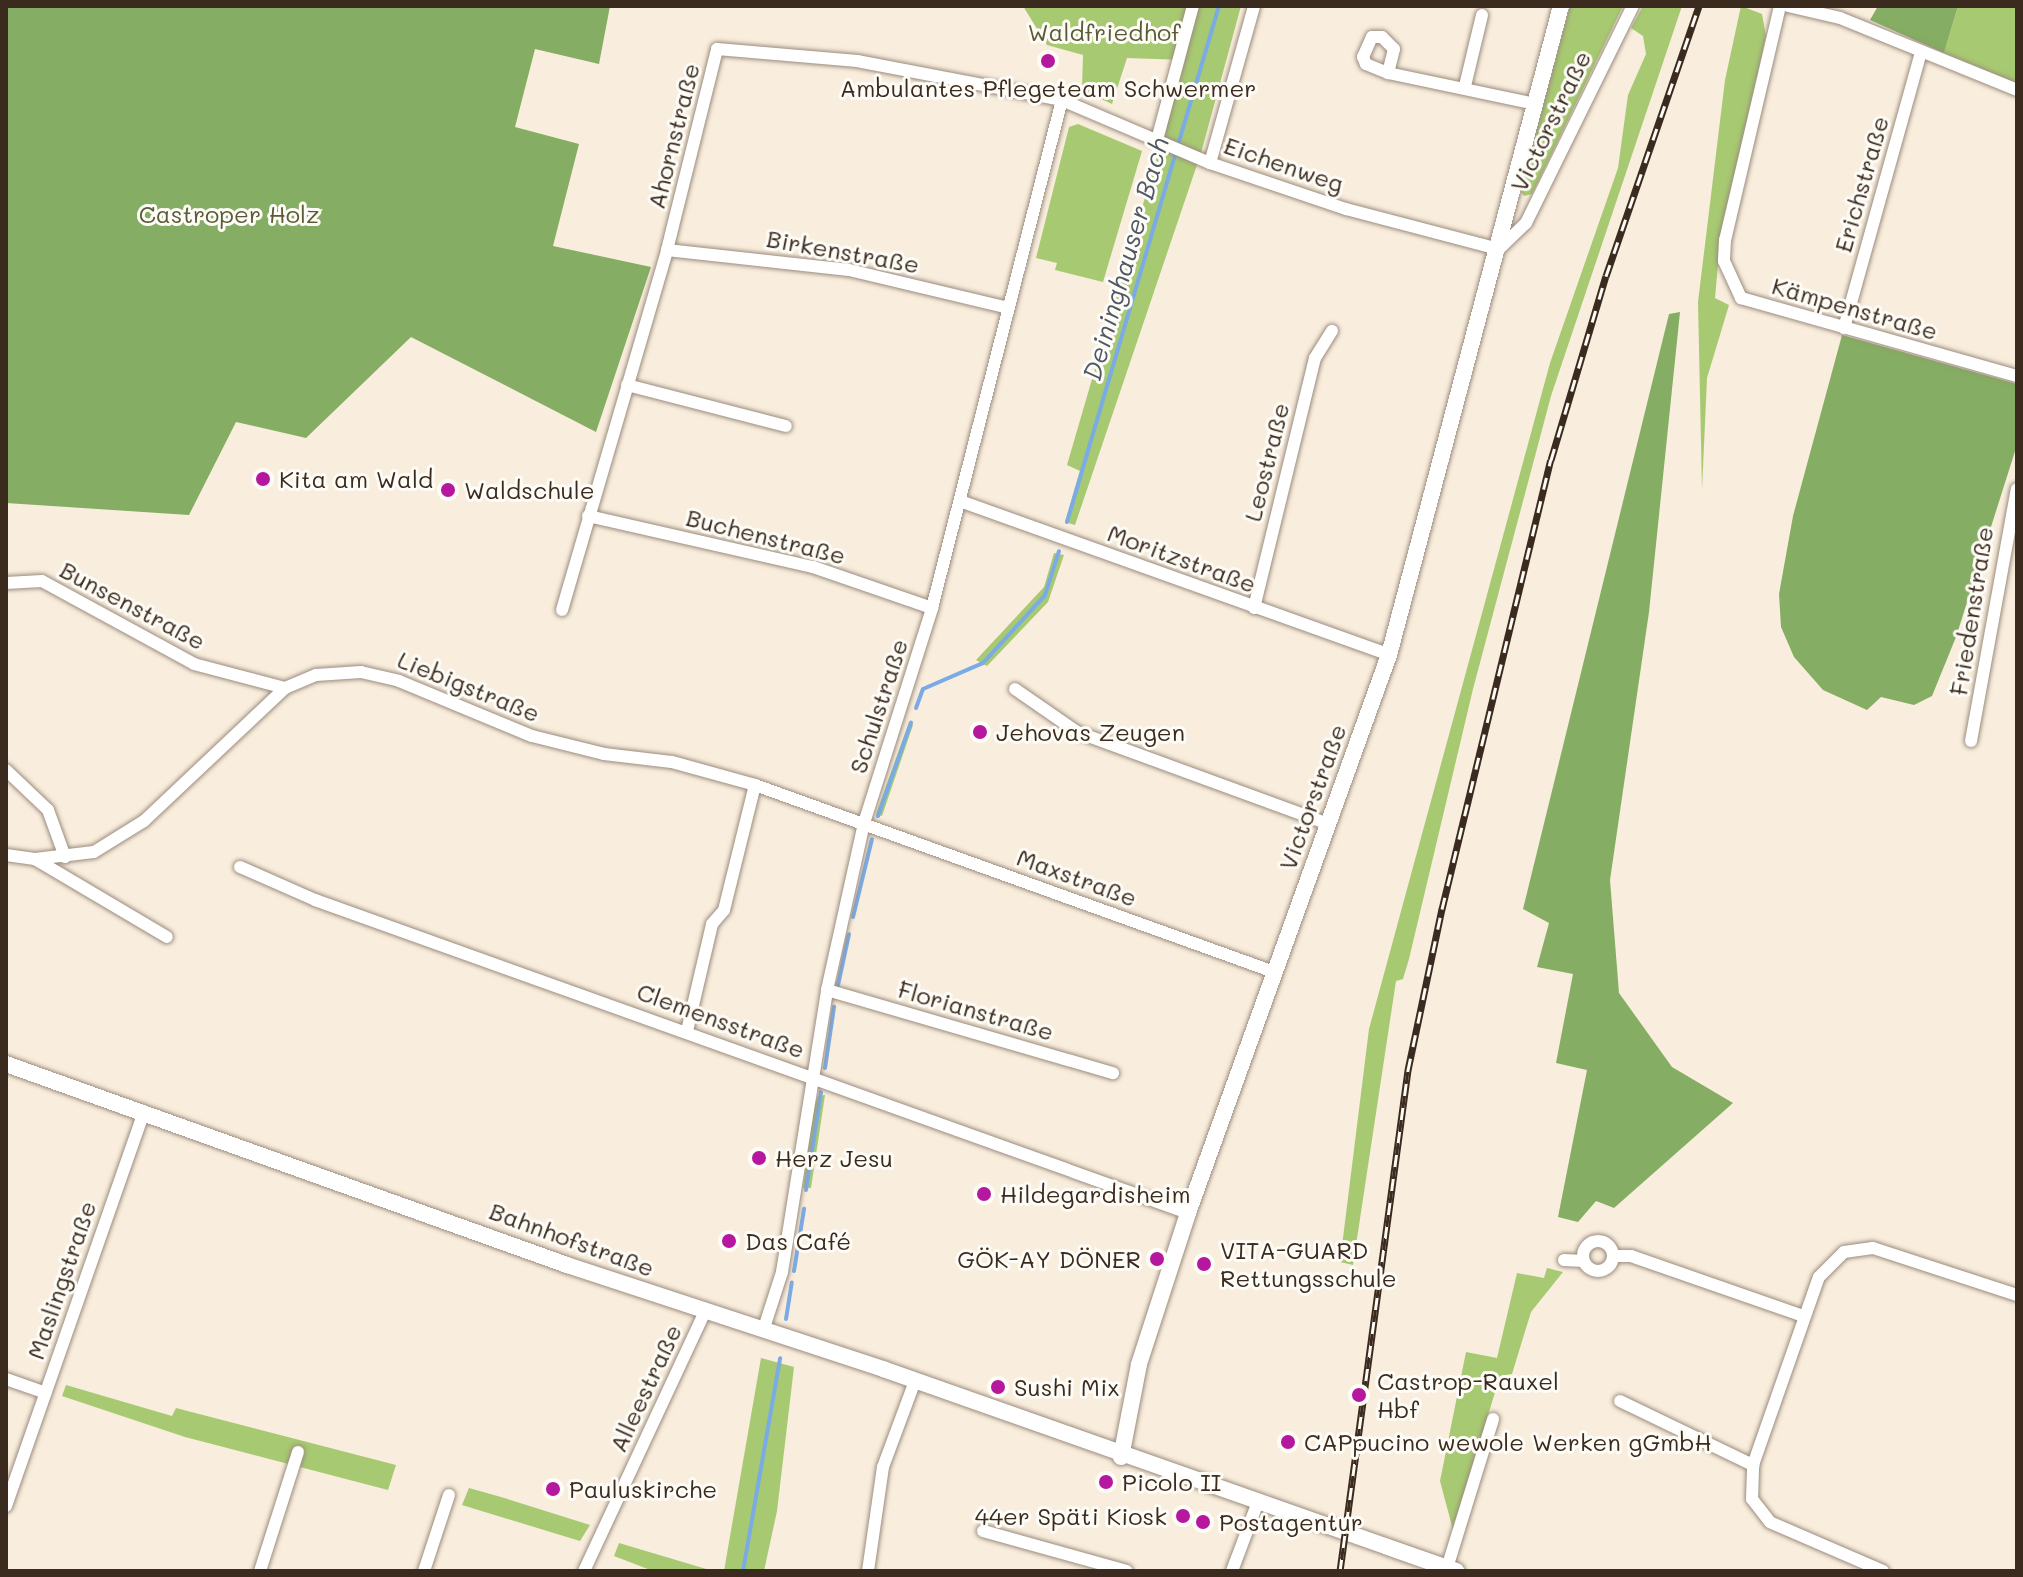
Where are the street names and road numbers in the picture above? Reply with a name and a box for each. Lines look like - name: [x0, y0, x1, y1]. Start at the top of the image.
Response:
- street label: Victorstraße: [1504, 46, 1596, 196]
- street label: Ahornstraße: [641, 60, 705, 212]
- street label: Erichstraße: [1828, 113, 1894, 255]
- street label: Eichenweg: [1221, 130, 1347, 198]
- street label: Birkenstraße: [764, 223, 922, 279]
- street label: Kämpenstraße: [1769, 271, 1941, 345]
- street label: Leostraße: [1237, 400, 1295, 524]
- street label: Buchenstraße: [683, 502, 849, 570]
- street label: Moritzstraße: [1104, 518, 1260, 598]
- street label: Friedenstraße: [1943, 525, 1999, 697]
- street label: Bunsenstraße: [55, 555, 211, 655]
- street label: Schulstraße: [843, 635, 913, 777]
- street label: Liebigstraße: [394, 644, 544, 728]
- street label: Victorstraße: [1272, 720, 1352, 874]
- street label: Maxstraße: [1013, 842, 1141, 912]
- street label: Florianstraße: [895, 974, 1057, 1046]
- street label: Clemensstraße: [633, 976, 809, 1064]
- street label: Bahnhofstraße: [486, 1196, 658, 1282]
- street label: Maslingstraße: [20, 1197, 102, 1363]
- street label: Alleestraße: [603, 1320, 687, 1456]

